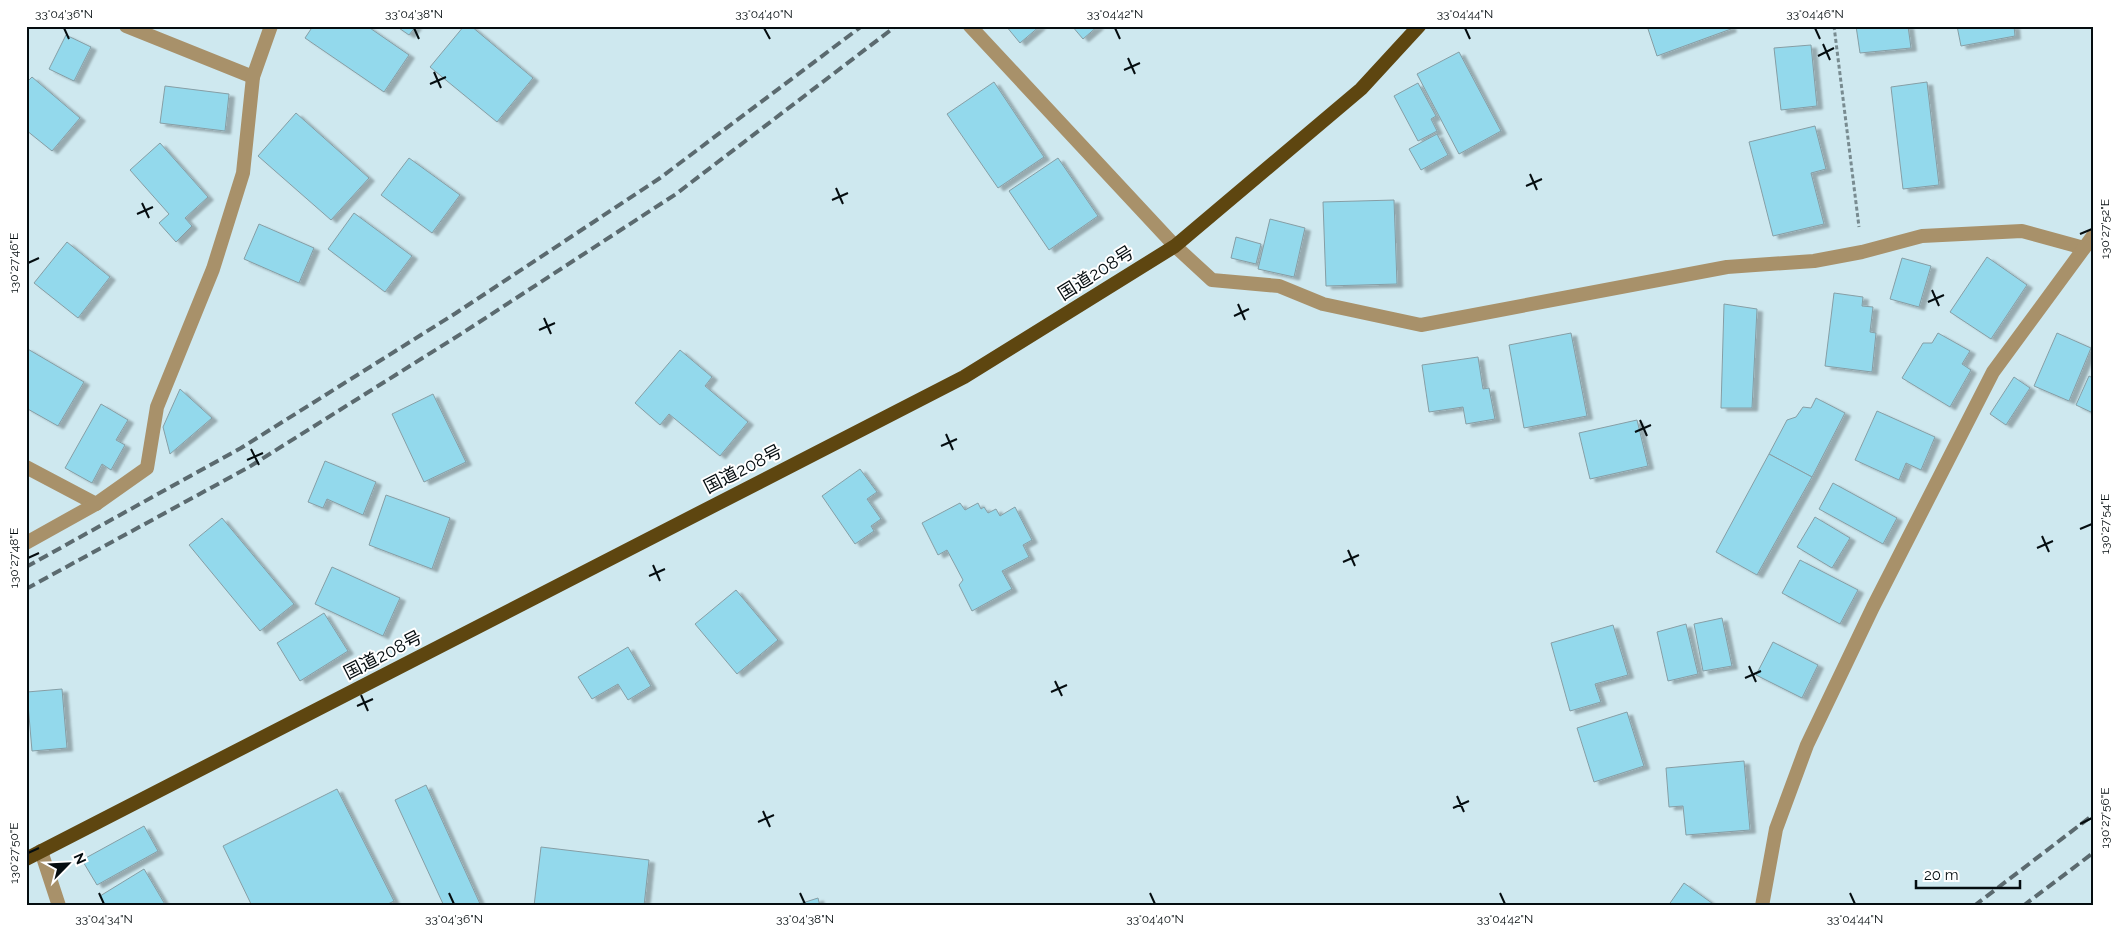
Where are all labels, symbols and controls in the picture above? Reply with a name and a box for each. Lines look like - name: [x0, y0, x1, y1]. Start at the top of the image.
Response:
- text: 33°04'36"N: [35, 7, 93, 21]
- text: 33°04'38"N: [385, 7, 443, 21]
- text: 33°04'40"N: [735, 7, 793, 21]
- text: 33°04'42"N: [1087, 7, 1143, 21]
- text: 33°04'44"N: [1437, 7, 1493, 21]
- text: 33°04'46"N: [1786, 7, 1844, 21]
- text: 130°27'52"E: [2098, 199, 2112, 259]
- text: 130°27'46"E: [7, 233, 21, 293]
- street label: 国道208号: [1054, 241, 1137, 304]
- street label: 国道208号: [700, 440, 785, 497]
- text: 130°27'54"E: [2098, 494, 2112, 554]
- text: 130°27'48"E: [7, 528, 21, 588]
- street label: 国道208号: [340, 626, 425, 683]
- text: 130°27'56"E: [2098, 787, 2112, 849]
- text: 130°27'50"E: [7, 822, 21, 884]
- north arrow: [42, 840, 92, 890]
- text: N: [70, 851, 89, 867]
- scale bar: [1916, 857, 2020, 889]
- text: 20 m: [1924, 866, 1959, 884]
- text: 33°04'34"N: [75, 912, 133, 926]
- text: 33°04'36"N: [425, 912, 483, 926]
- text: 33°04'38"N: [776, 912, 834, 926]
- text: 33°04'40"N: [1126, 912, 1184, 926]
- text: 33°04'42"N: [1477, 912, 1533, 926]
- text: 33°04'44"N: [1827, 912, 1883, 926]

